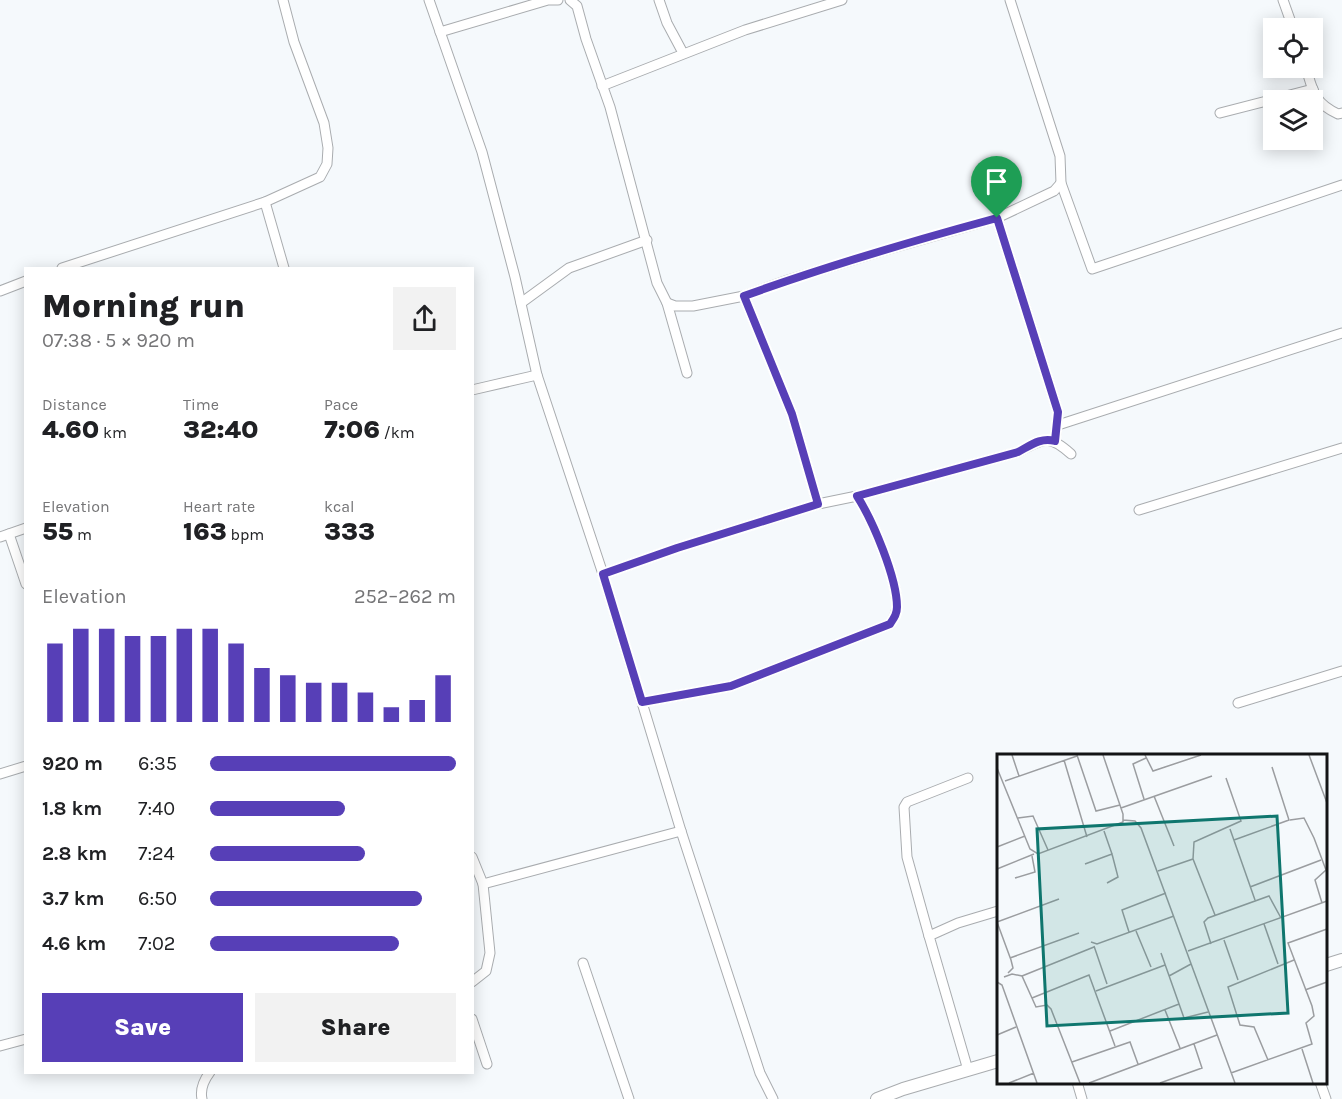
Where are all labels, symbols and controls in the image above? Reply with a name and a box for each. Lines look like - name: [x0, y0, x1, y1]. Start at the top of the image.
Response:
- map controls: [1263, 18, 1323, 150]
- button: locate: [1263, 18, 1323, 78]
- button: layers: [1263, 90, 1323, 150]
- pin: [971, 156, 1022, 218]
- icon: arrive: [980, 165, 1013, 198]
- text: Morning run: [42, 287, 245, 325]
- button: share: [393, 287, 456, 350]
- text: 07:38 · 5 × 920 m: [42, 329, 195, 352]
- text: Distance: [42, 395, 107, 414]
- text: Time: [183, 395, 219, 414]
- text: Pace: [324, 395, 358, 414]
- text: 4.60: [42, 414, 99, 445]
- text: 32:40: [183, 414, 259, 445]
- text: 7:06: [324, 414, 380, 445]
- text: km: [99, 423, 127, 442]
- text: /km: [380, 423, 415, 442]
- text: Elevation: [42, 497, 110, 516]
- text: Heart rate: [183, 497, 255, 516]
- text: kcal: [324, 497, 355, 516]
- text: 55: [42, 516, 73, 547]
- text: 163: [183, 516, 227, 547]
- text: 333: [324, 516, 375, 547]
- text: m: [73, 525, 92, 544]
- text: bpm: [227, 525, 264, 544]
- text: Elevation: [42, 585, 127, 608]
- text: 252–262 m: [354, 585, 456, 608]
- text: 920 m: [42, 752, 103, 775]
- text: 6:35: [138, 752, 177, 775]
- inset map: [997, 754, 1327, 1084]
- text: 1.8 km: [42, 797, 102, 820]
- text: 7:40: [138, 797, 175, 820]
- text: 2.8 km: [42, 842, 107, 865]
- text: 7:24: [138, 842, 175, 865]
- text: 3.7 km: [42, 887, 105, 910]
- text: 6:50: [138, 887, 177, 910]
- text: 4.6 km: [42, 932, 106, 955]
- text: 7:02: [138, 932, 175, 955]
- button: Save: [42, 993, 243, 1062]
- button: Share: [255, 993, 456, 1062]

